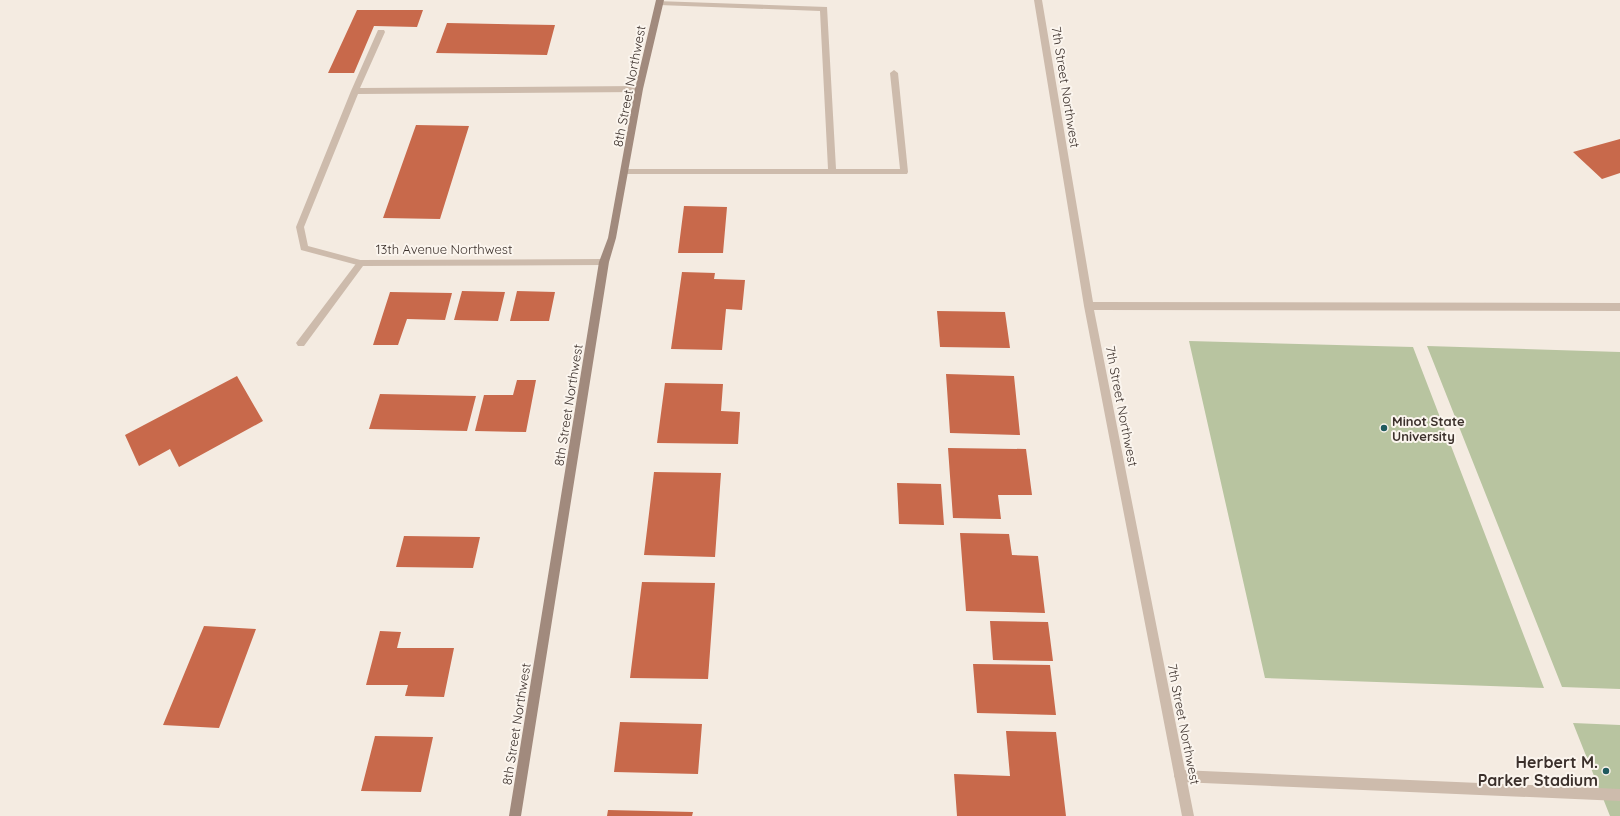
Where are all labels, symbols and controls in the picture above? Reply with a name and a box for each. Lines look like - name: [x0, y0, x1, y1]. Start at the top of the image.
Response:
- street label: 8th Street Northwest: [609, 24, 649, 148]
- street label: 7th Street Northwest: [1048, 25, 1084, 149]
- street label: 13th Avenue Northwest: [376, 241, 512, 257]
- street label: 8th Street Northwest: [550, 343, 586, 467]
- street label: 7th Street Northwest: [1102, 344, 1142, 468]
- place label: Minot State University: [1392, 413, 1465, 444]
- marker: Minot State University: [1379, 423, 1389, 433]
- street label: 8th Street Northwest: [498, 662, 534, 786]
- street label: 7th Street Northwest: [1164, 662, 1204, 786]
- place label: Herbert M. Parker Stadium: [1478, 752, 1598, 790]
- marker: Herbert M. Parker Stadium: [1601, 766, 1611, 776]

